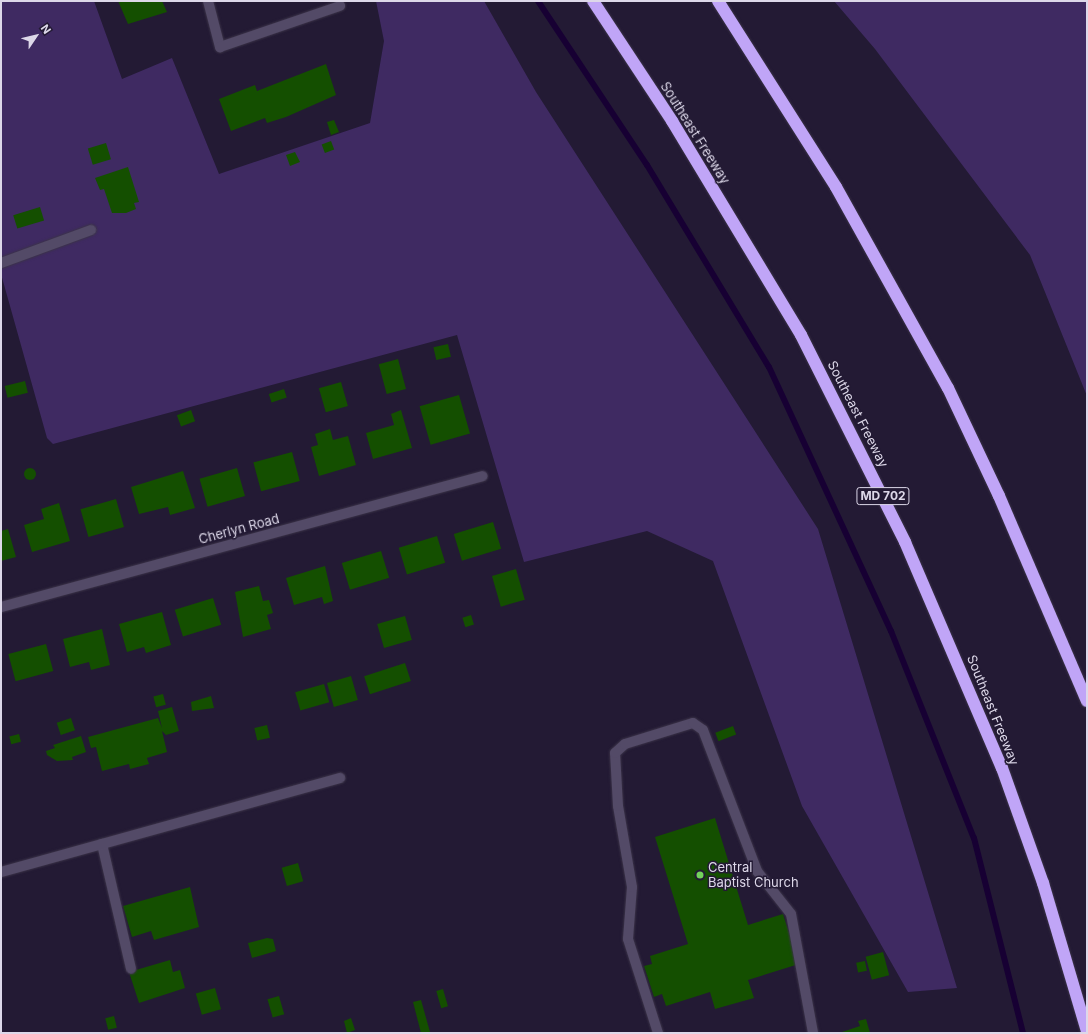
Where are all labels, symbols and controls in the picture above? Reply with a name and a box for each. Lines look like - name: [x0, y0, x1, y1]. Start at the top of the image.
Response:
- north arrow: [16, 16, 56, 56]
- text: N: [38, 22, 54, 37]
- street label: Southeast Freeway: [657, 79, 733, 187]
- street label: Southeast Freeway: [824, 358, 892, 470]
- road number: MD 702: [856, 486, 910, 506]
- street label: Cherlyn Road: [197, 511, 281, 547]
- street label: Southeast Freeway: [964, 653, 1022, 767]
- place label: Central Baptist Church: [708, 860, 799, 891]
- marker: Central Baptist Church: [695, 870, 705, 880]

